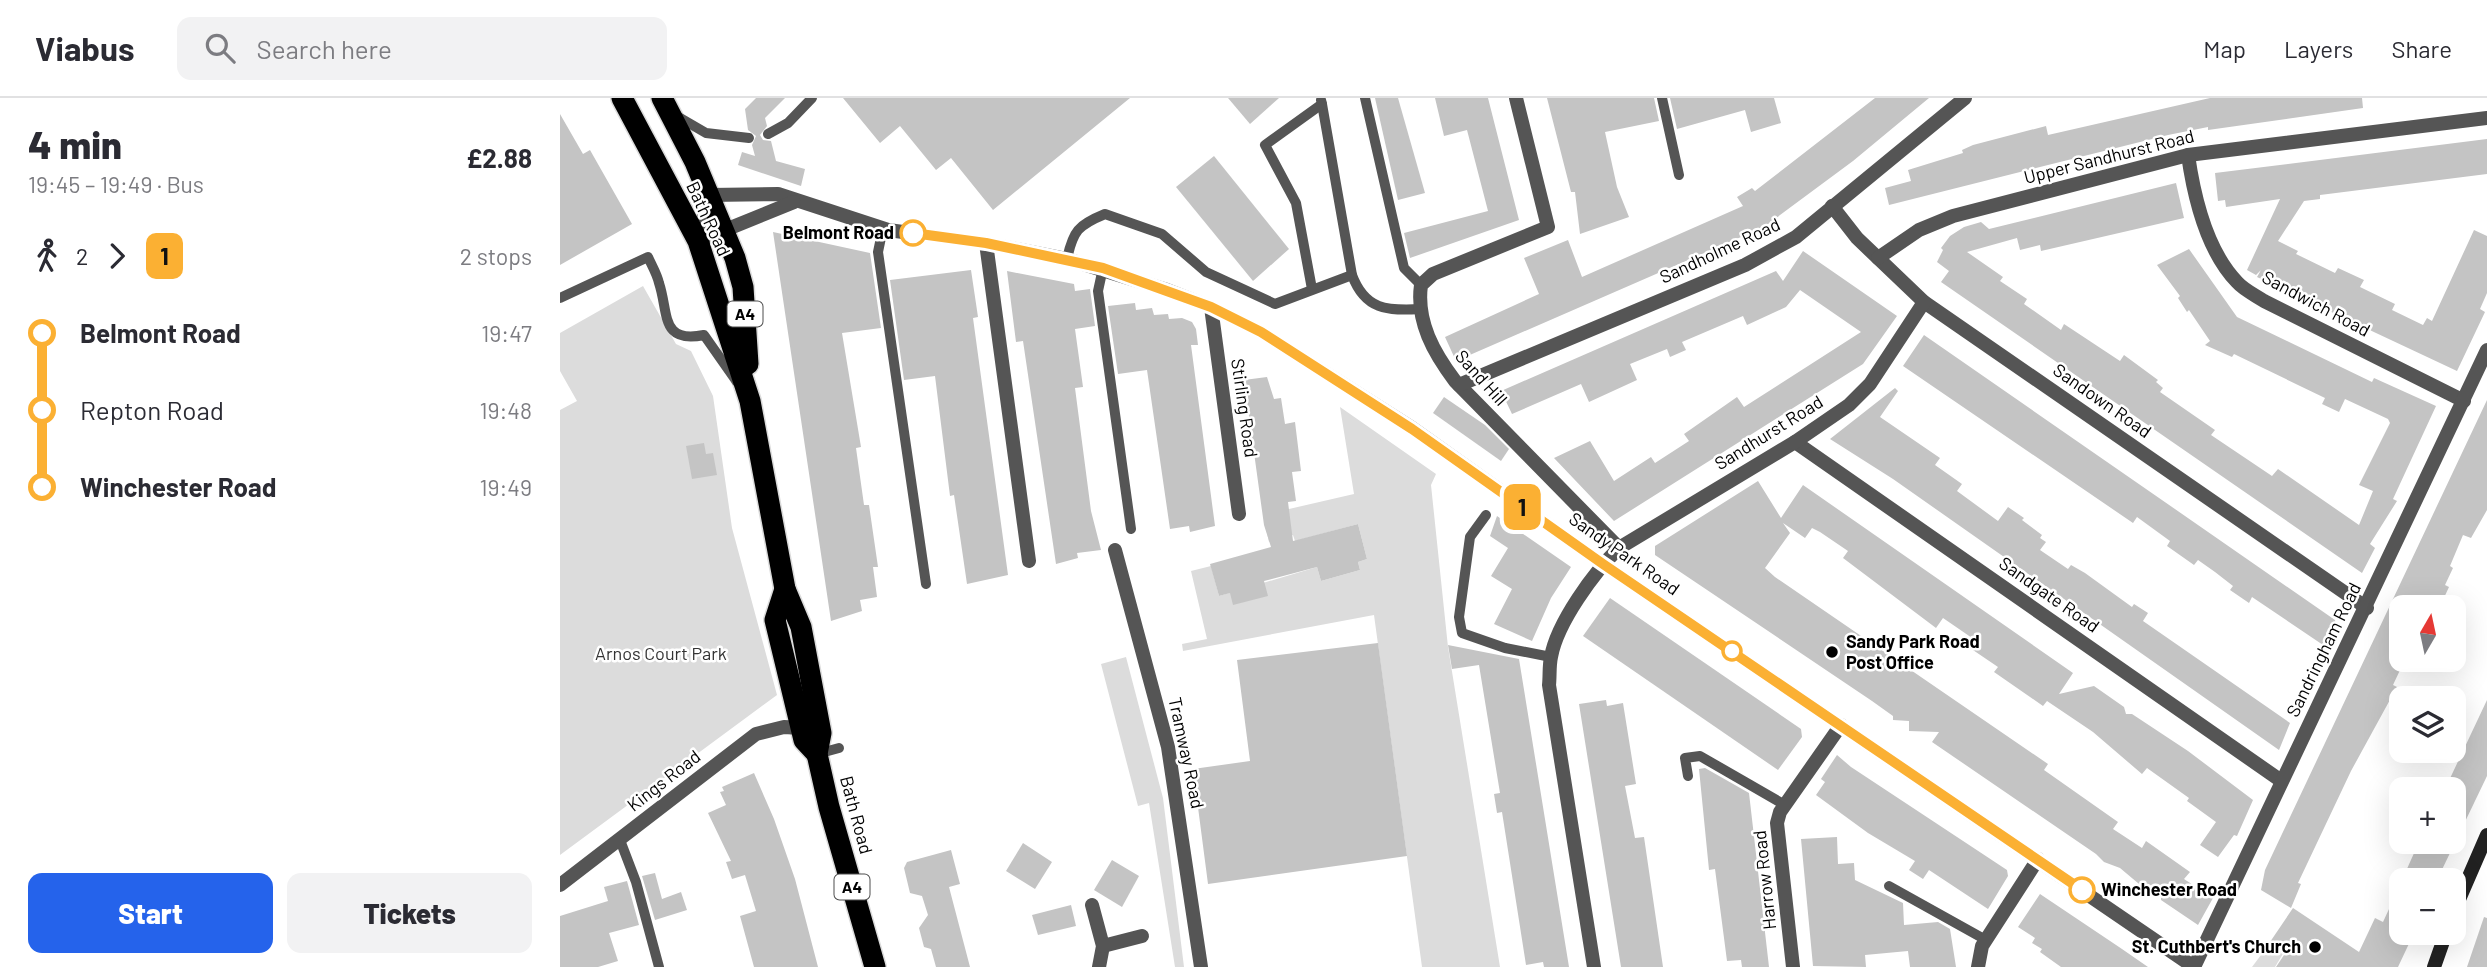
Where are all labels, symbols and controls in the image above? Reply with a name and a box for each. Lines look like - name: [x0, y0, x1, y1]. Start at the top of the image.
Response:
- search box: [177, 17, 667, 80]
- text: Viabus: [35, 28, 135, 68]
- icon: search: [201, 29, 239, 67]
- text: Search here: [257, 33, 392, 64]
- text: Map: [2203, 34, 2246, 63]
- text: Layers: [2284, 34, 2353, 63]
- text: Share: [2391, 34, 2452, 63]
- text: 4 min: [28, 121, 122, 167]
- street label: Upper Sandhurst Road: [2021, 124, 2196, 188]
- text: £2.88: [466, 142, 532, 173]
- text: 19:45 – 19:49 · Bus: [28, 170, 204, 198]
- street label: Bath Road: [682, 178, 736, 259]
- street label: Sandholme Road: [1656, 213, 1783, 288]
- marker: Belmont Road: [900, 220, 926, 246]
- place label: Belmont Road: [783, 221, 894, 243]
- icon: walk: [28, 237, 66, 275]
- icon: forward: [98, 237, 136, 275]
- text: 1: [160, 241, 169, 270]
- text: 2: [76, 242, 88, 270]
- text: 2 stops: [460, 242, 532, 270]
- street label: Sandwich Road: [2259, 265, 2374, 341]
- road number: A4: [728, 302, 762, 327]
- text: Belmont Road: [80, 317, 241, 348]
- text: 19:47: [481, 319, 532, 347]
- street label: Sand Hill: [1451, 345, 1512, 410]
- street label: Stirling Road: [1227, 357, 1263, 459]
- street label: Sandown Road: [2049, 358, 2156, 442]
- street label: Sandhurst Road: [1710, 390, 1827, 474]
- text: Repton Road: [80, 394, 224, 425]
- text: 19:48: [480, 396, 532, 424]
- text: Winchester Road: [80, 471, 276, 502]
- text: 19:49: [480, 473, 532, 501]
- line badge: 1: [1499, 484, 1545, 530]
- text: 1: [1518, 492, 1526, 521]
- street label: Sandy Park Road: [1565, 507, 1684, 599]
- street label: Sandgate Road: [1995, 552, 2104, 637]
- street label: Sandringham Road: [2281, 579, 2365, 720]
- north arrow: [2389, 595, 2466, 672]
- map controls: [2389, 595, 2466, 945]
- place label: Sandy Park Road Post Office: [1846, 630, 1980, 673]
- unlabelled marker: [1722, 641, 1742, 661]
- park label: Arnos Court Park: [595, 642, 727, 664]
- marker: Sandy Park Road Post Office: [1824, 644, 1840, 660]
- button: layers: [2389, 686, 2466, 763]
- street label: Tramway Road: [1164, 695, 1210, 810]
- street label: Kings Road: [622, 745, 704, 816]
- street label: Bath Road: [836, 773, 878, 856]
- button: +: [2389, 777, 2466, 854]
- street label: Harrow Road: [1748, 829, 1780, 931]
- button: −: [2389, 868, 2466, 945]
- button: Start: [28, 873, 273, 953]
- button: Tickets: [287, 873, 532, 953]
- road number: A4: [834, 874, 870, 900]
- marker: Winchester Road: [2069, 877, 2095, 903]
- place label: Winchester Road: [2101, 878, 2237, 900]
- place label: St. Cuthbert's Church: [2132, 935, 2301, 957]
- marker: St. Cuthbert's Church: [2307, 939, 2323, 955]

